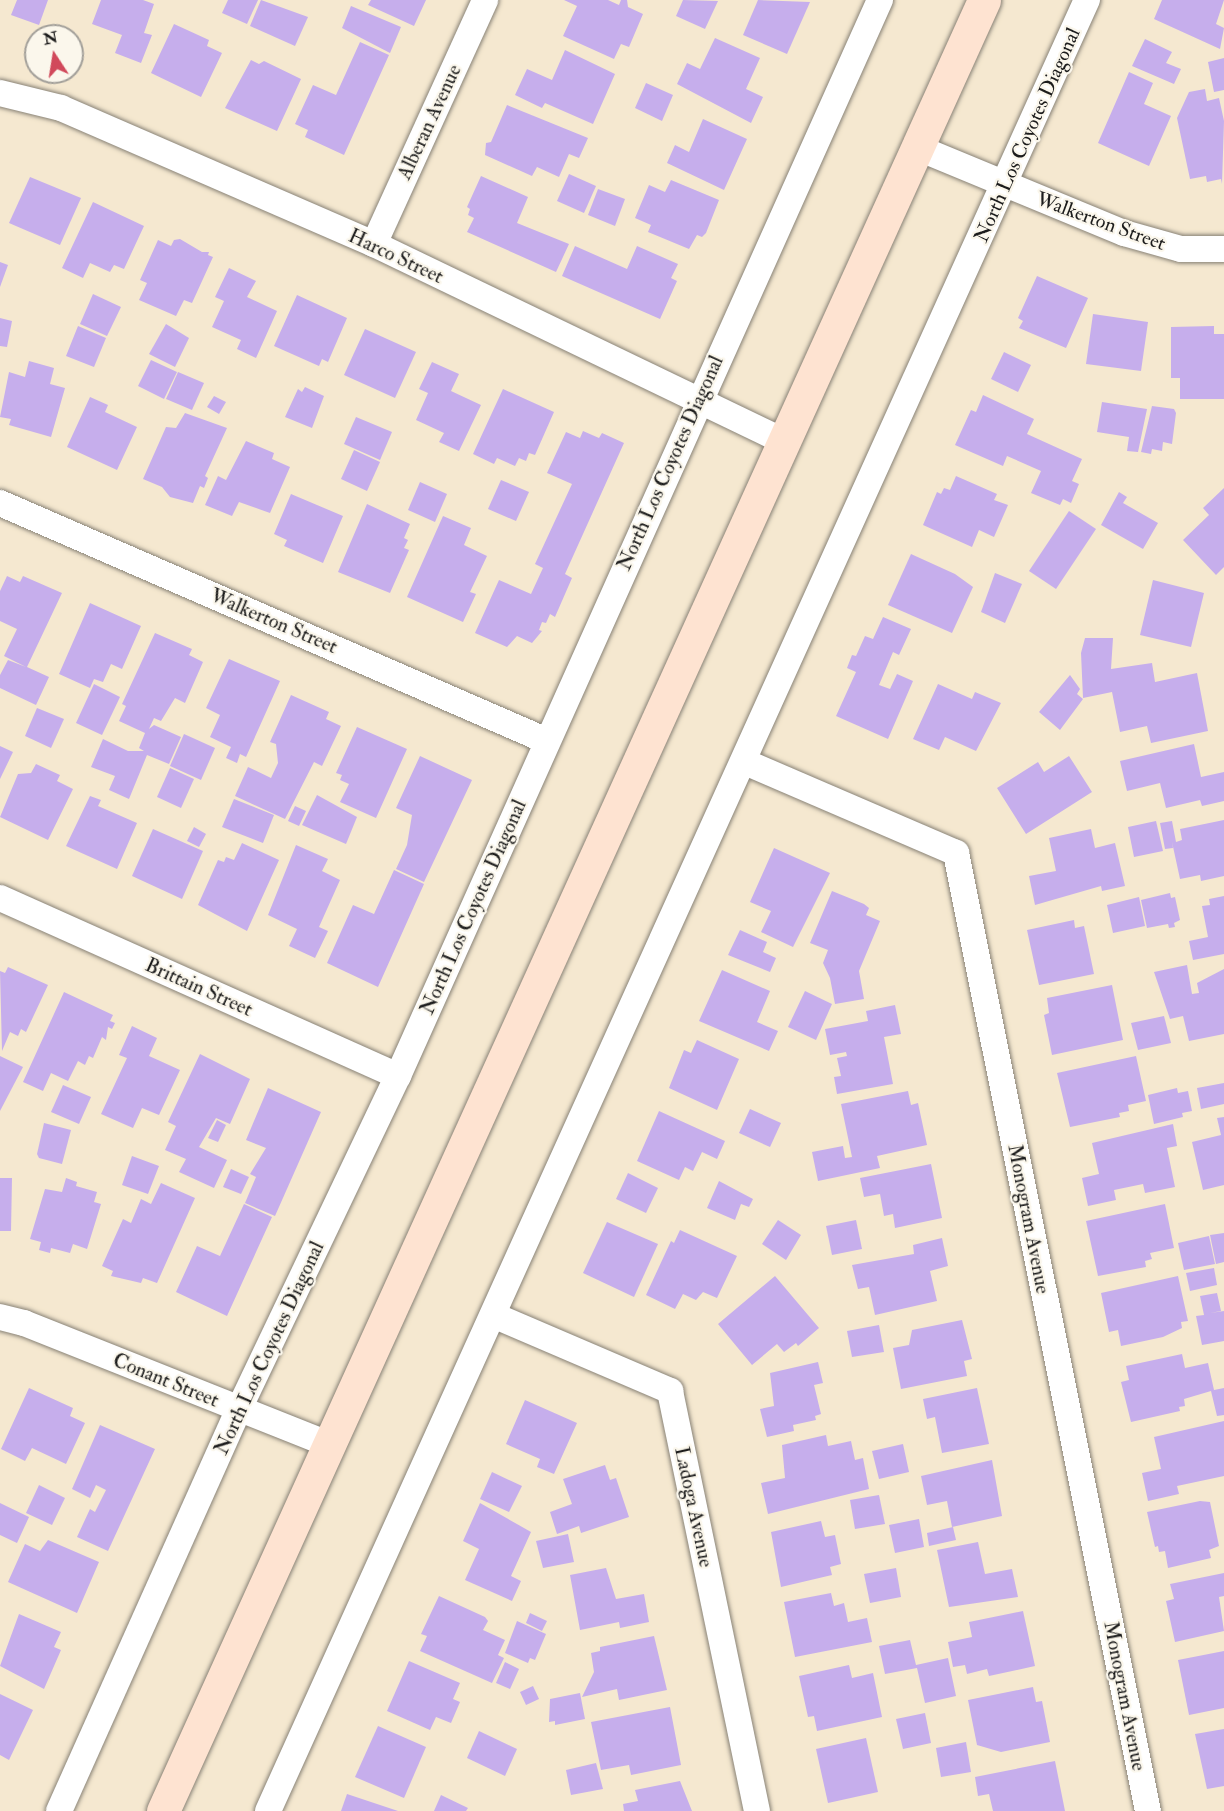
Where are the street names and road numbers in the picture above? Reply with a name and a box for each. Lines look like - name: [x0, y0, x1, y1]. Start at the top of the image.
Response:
- street label: North Los Coyotes Diagonal: [969, 24, 1085, 246]
- street label: Alberan Avenue: [392, 61, 466, 183]
- street label: Walkerton Street: [1033, 187, 1169, 255]
- street label: Harco Street: [345, 224, 447, 288]
- street label: North Los Coyotes Diagonal: [612, 352, 728, 574]
- street label: Walkerton Street: [207, 583, 341, 659]
- street label: North Los Coyotes Diagonal: [415, 796, 531, 1018]
- street label: Brittain Street: [142, 953, 256, 1021]
- street label: Monogram Avenue: [1003, 1142, 1055, 1296]
- street label: North Los Coyotes Diagonal: [209, 1238, 329, 1458]
- street label: Conant Street: [110, 1348, 222, 1412]
- street label: Ladoga Avenue: [670, 1445, 718, 1569]
- street label: Monogram Avenue: [1099, 1619, 1151, 1773]

